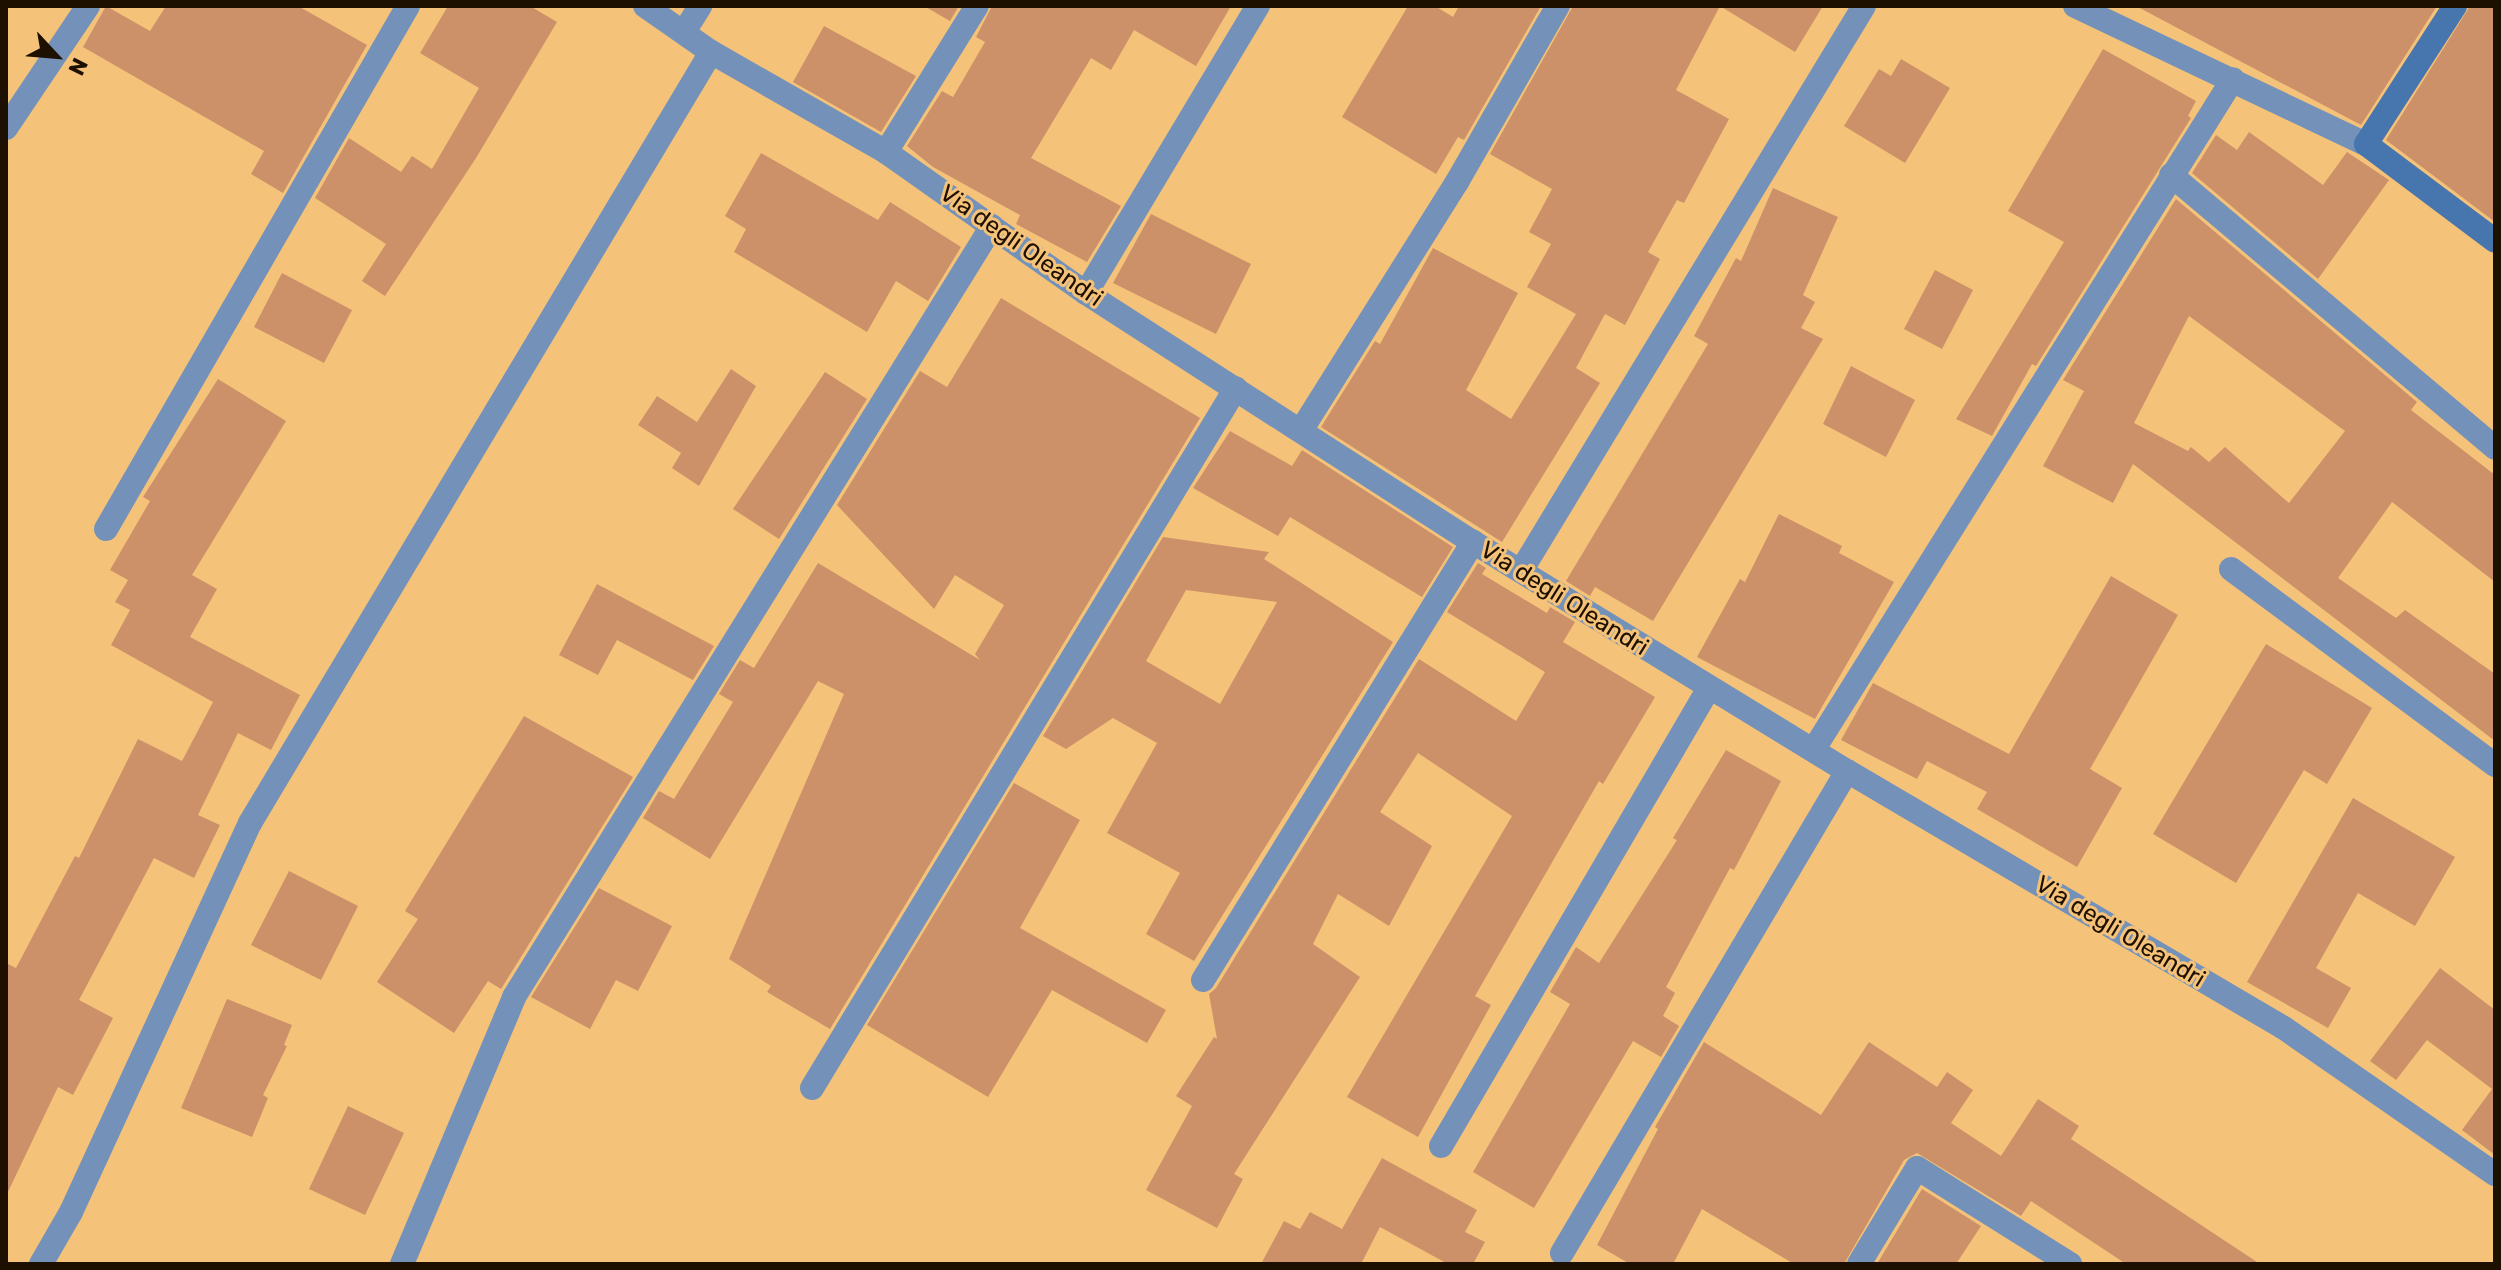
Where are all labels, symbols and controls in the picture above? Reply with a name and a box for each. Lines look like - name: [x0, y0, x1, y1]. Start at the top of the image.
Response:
- north arrow: [16, 16, 96, 96]
- text: N: [62, 54, 94, 80]
- street label: Via degli Oleandri: [934, 179, 1108, 313]
- street label: Via degli Oleandri: [1475, 536, 1653, 662]
- street label: Via degli Oleandri: [2030, 870, 2210, 994]

